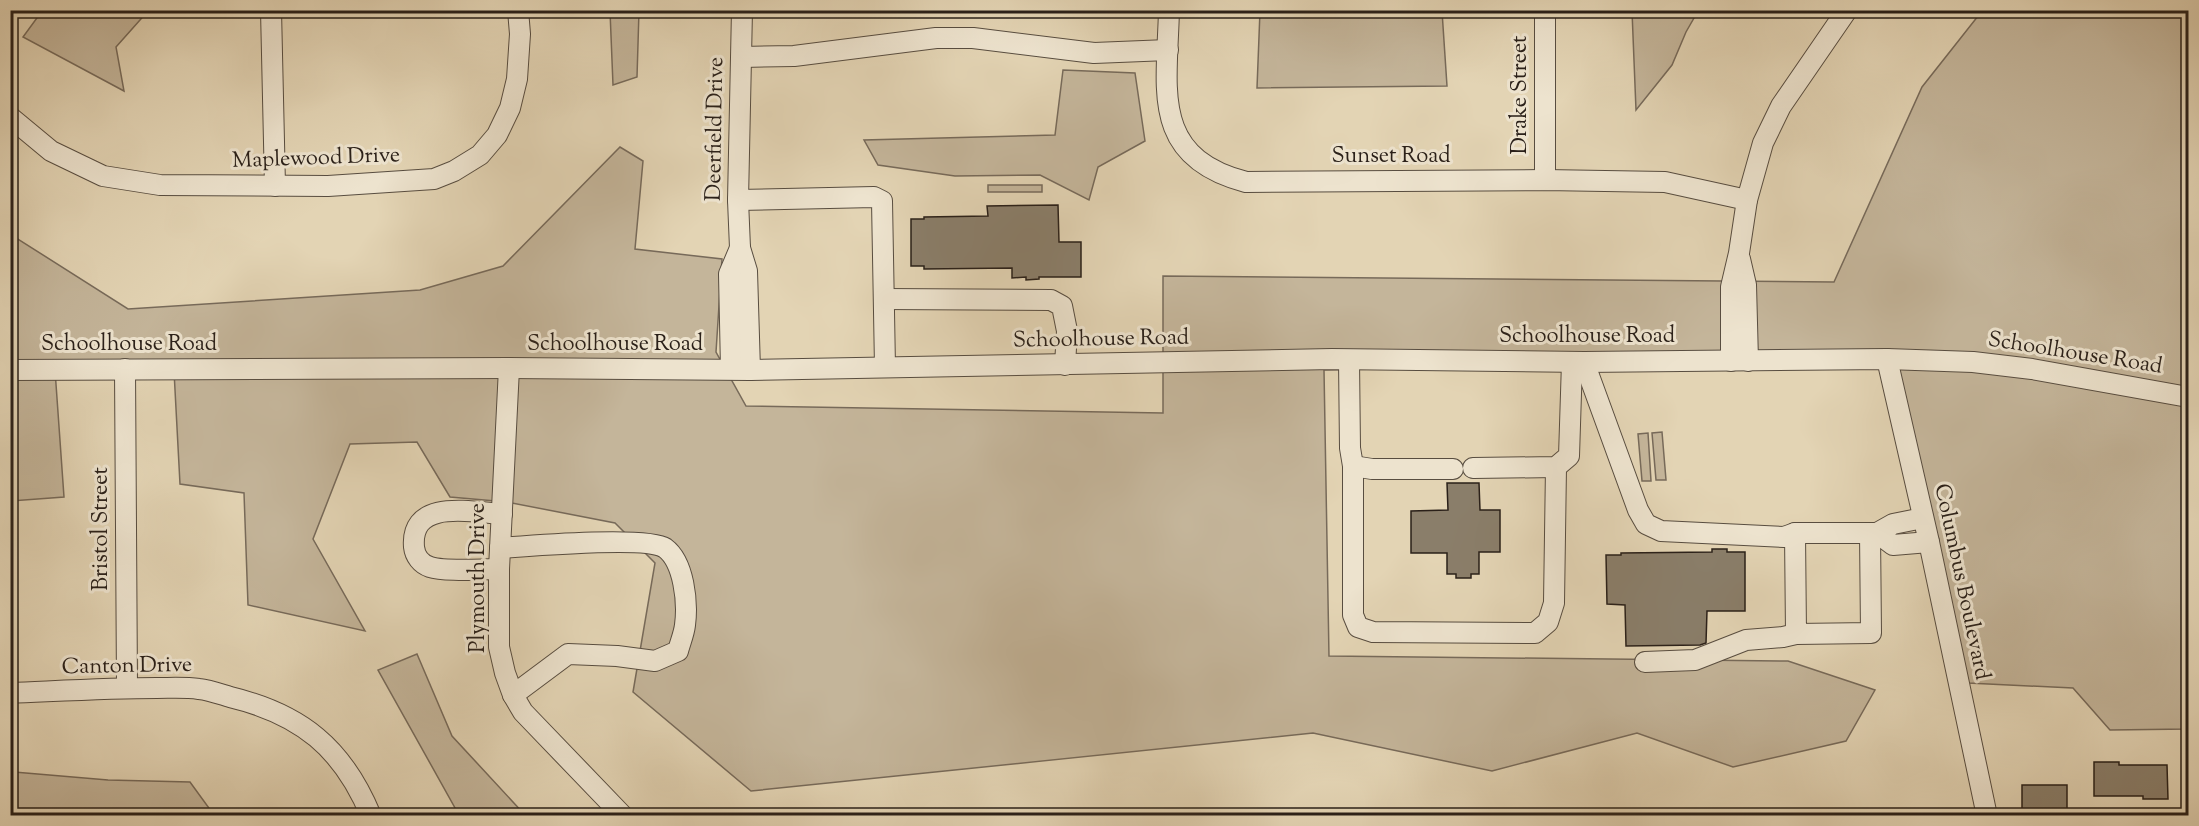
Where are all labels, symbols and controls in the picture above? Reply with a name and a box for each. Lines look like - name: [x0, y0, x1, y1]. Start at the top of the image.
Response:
- street label: Drake Street: [1505, 35, 1537, 155]
- street label: Deerfield Drive: [699, 57, 733, 201]
- street label: Maplewood Drive: [231, 140, 401, 178]
- street label: Sunset Road: [1331, 141, 1451, 173]
- street label: Schoolhouse Road: [1499, 321, 1675, 353]
- street label: Schoolhouse Road: [1013, 322, 1189, 358]
- street label: Schoolhouse Road: [1985, 324, 2165, 384]
- street label: Schoolhouse Road: [41, 329, 217, 361]
- street label: Schoolhouse Road: [527, 329, 703, 361]
- street label: Bristol Street: [86, 466, 118, 591]
- street label: Columbus Boulevard: [1925, 481, 1997, 683]
- street label: Plymouth Drive: [463, 503, 495, 653]
- street label: Canton Drive: [61, 650, 193, 684]

